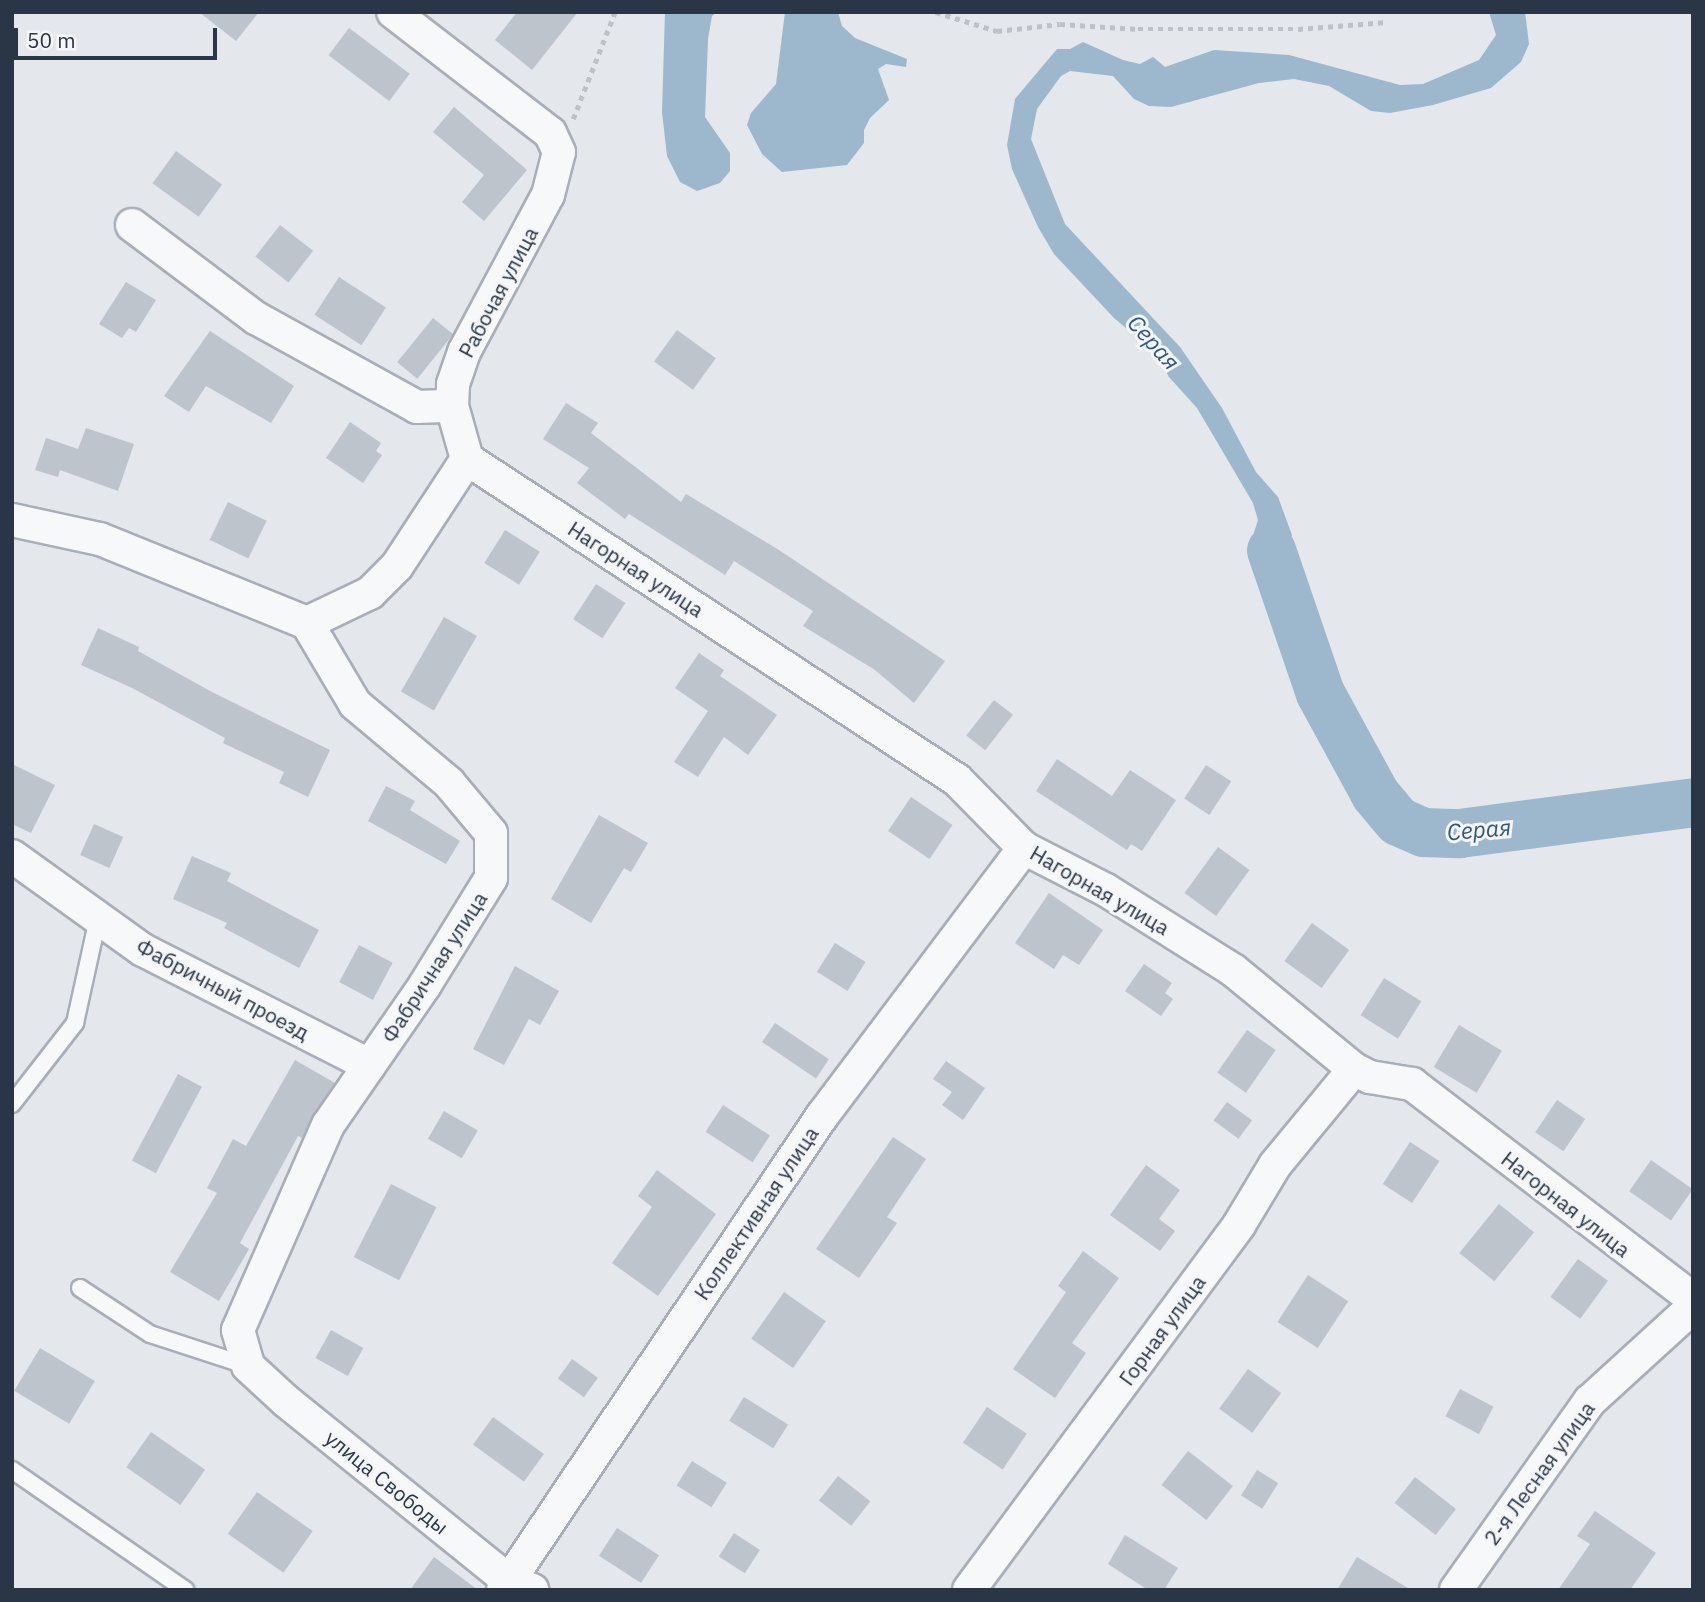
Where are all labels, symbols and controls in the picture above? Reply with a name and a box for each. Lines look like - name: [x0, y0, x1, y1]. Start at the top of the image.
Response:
- scale bar: [18, 14, 220, 58]
- text: 50 m: [27, 26, 76, 54]
- street label: Рабочая улица: [453, 222, 543, 362]
- water label: Серая: [1122, 309, 1186, 375]
- street label: Нагорная улица: [563, 516, 709, 622]
- water label: Серая: [1446, 812, 1512, 846]
- street label: Нагорная улица: [1026, 840, 1174, 940]
- street label: Фабричная улица: [376, 887, 492, 1047]
- street label: Фабричный проезд: [132, 933, 314, 1045]
- street label: Коллективная улица: [689, 1121, 823, 1305]
- street label: Нагорная улица: [1497, 1146, 1635, 1262]
- street label: Горная улица: [1114, 1270, 1210, 1390]
- street label: 2-я Лесная улица: [1478, 1396, 1600, 1550]
- street label: улица Свободы: [320, 1425, 454, 1539]

